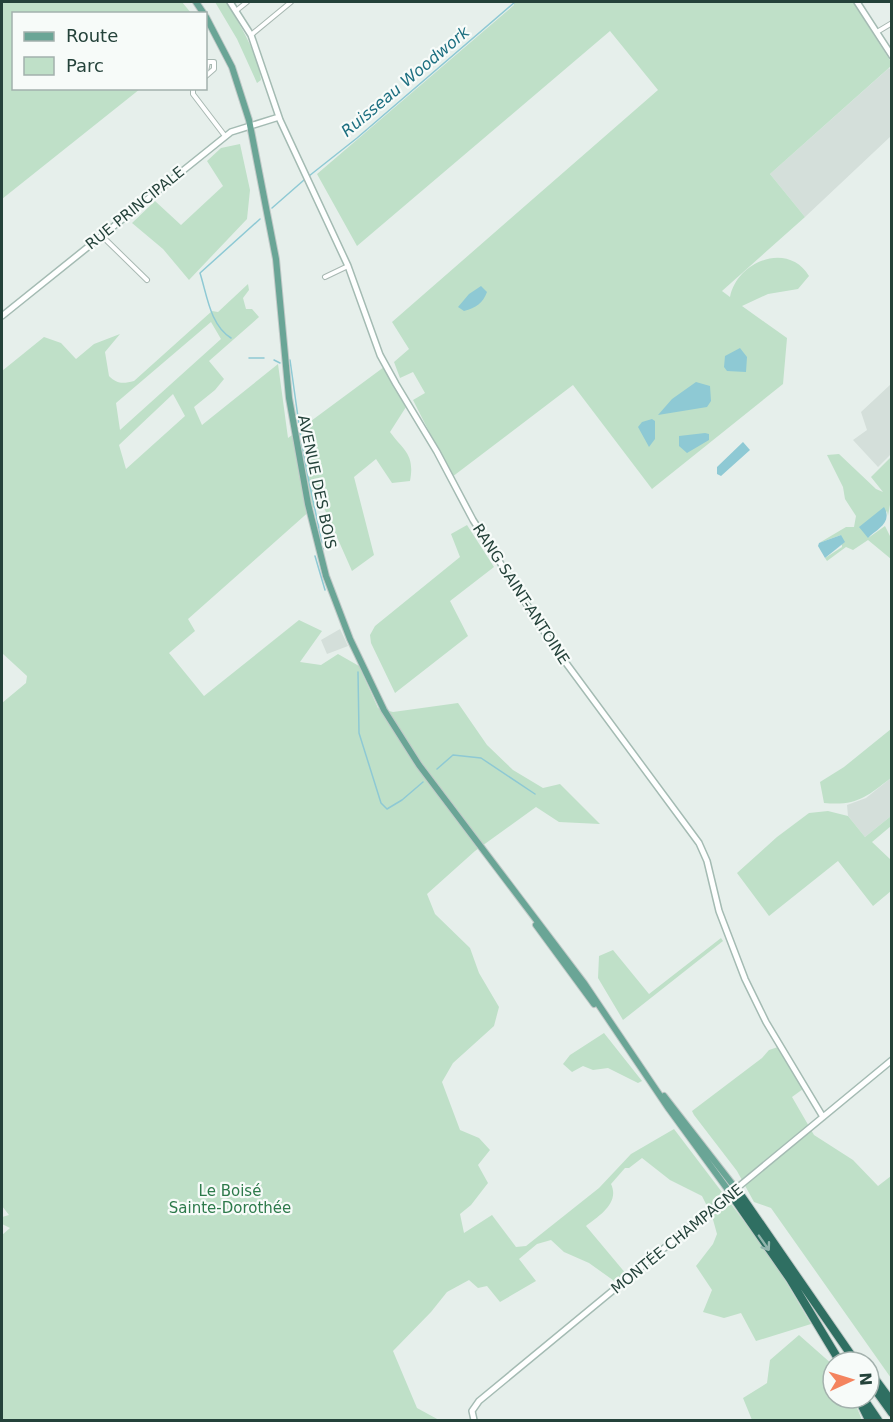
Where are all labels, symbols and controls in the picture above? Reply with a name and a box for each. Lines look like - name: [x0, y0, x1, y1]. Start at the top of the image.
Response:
- legend: [12, 12, 207, 90]
- water label: Ruisseau Woodwork: [337, 22, 474, 141]
- text: Route: [66, 25, 118, 46]
- text: Parc: [66, 55, 104, 76]
- street label: RUE PRINCIPALE: [82, 163, 188, 253]
- street label: AVENUE DES BOIS: [294, 413, 340, 551]
- street label: RANG SAINT-ANTOINE: [469, 520, 573, 668]
- street label: MONTÉE CHAMPAGNE: [607, 1180, 746, 1298]
- park label: Le Boisé Sainte-Dorothée: [169, 1182, 291, 1217]
- one-way arrow: [758, 1234, 770, 1250]
- north arrow: [821, 1350, 881, 1410]
- text: N: [856, 1372, 875, 1386]

